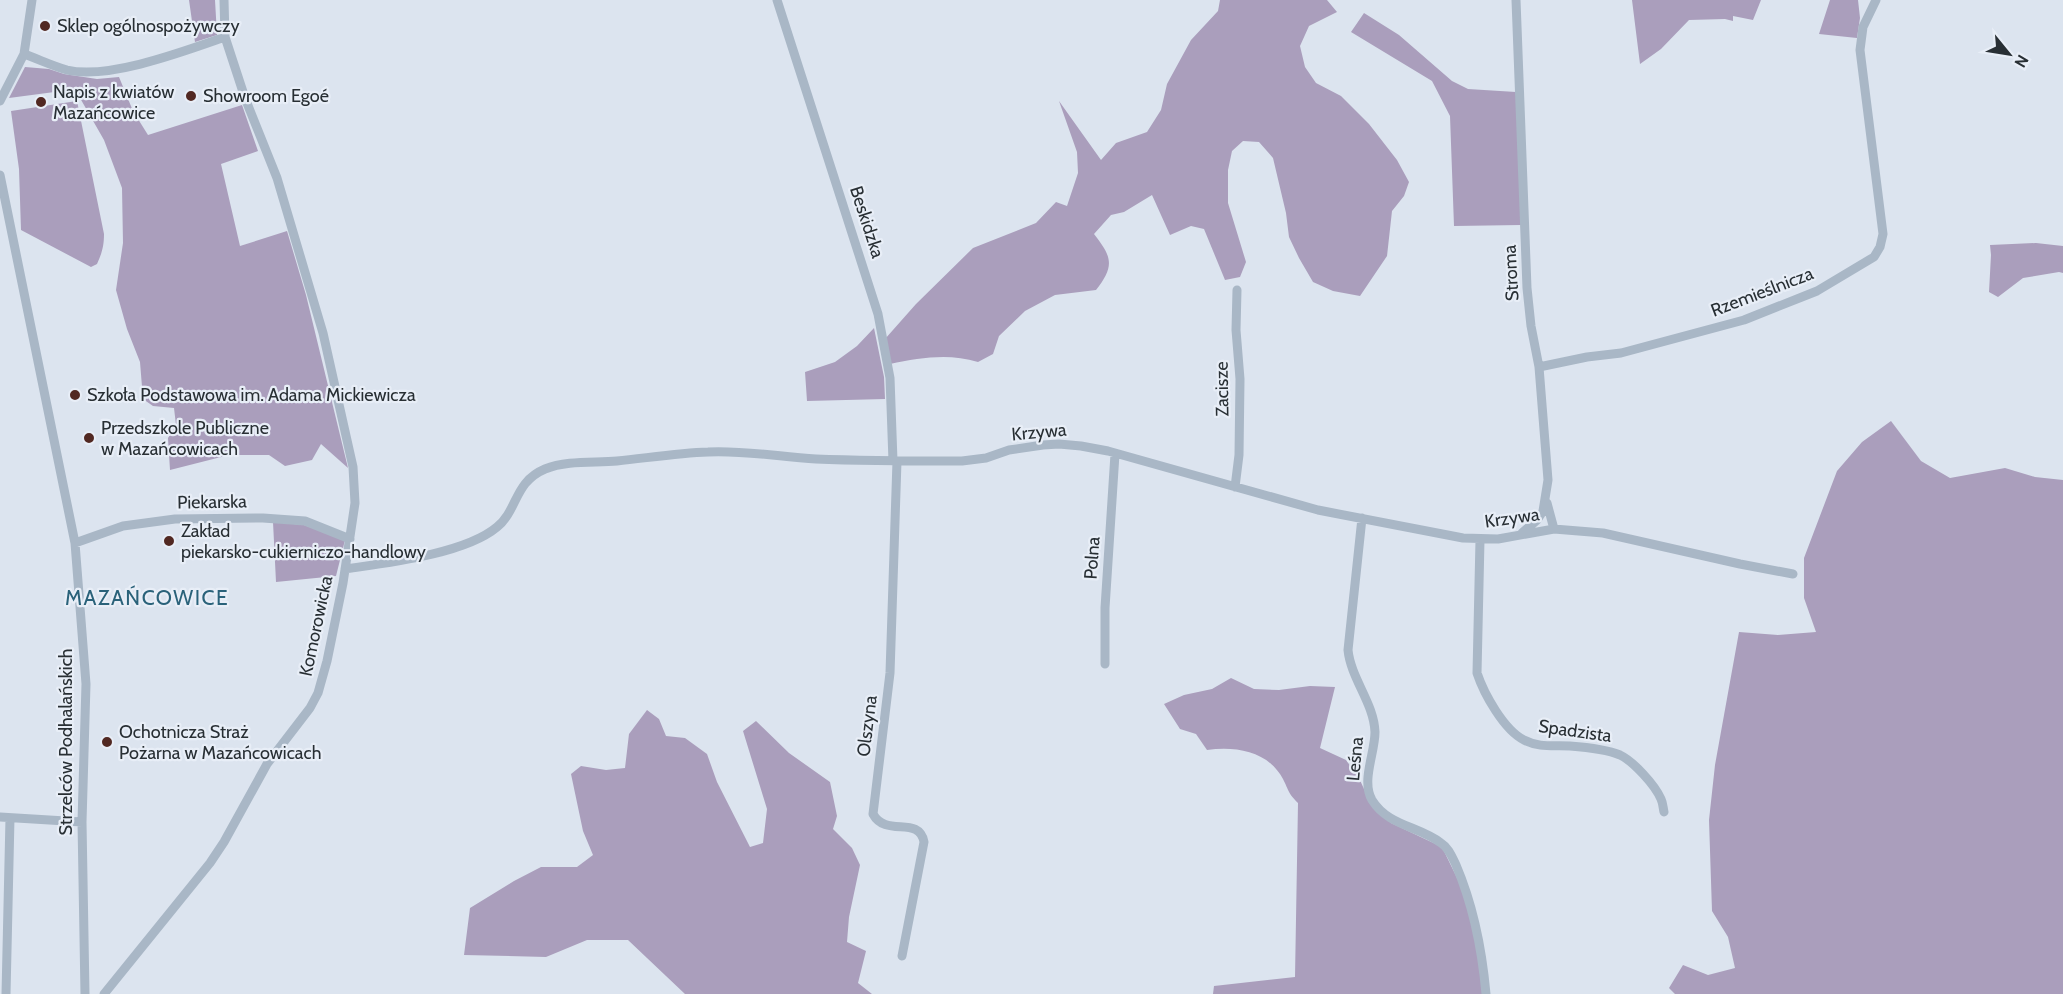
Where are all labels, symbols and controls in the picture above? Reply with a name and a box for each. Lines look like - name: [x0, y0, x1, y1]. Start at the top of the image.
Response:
- place label: Sklep ogólnospożywczy: [57, 15, 240, 37]
- marker: Sklep ogólnospożywczy: [38, 19, 52, 33]
- north arrow: [1979, 24, 2039, 84]
- text: N: [2011, 52, 2033, 71]
- place label: Napis z kwiatów Mazańcowice: [53, 81, 174, 124]
- place label: Showroom Egoé: [203, 85, 329, 107]
- marker: Showroom Egoé: [184, 89, 198, 103]
- marker: Napis z kwiatów Mazańcowice: [34, 95, 48, 109]
- street label: Beskidzka: [845, 183, 889, 261]
- street label: Stroma: [1499, 244, 1523, 302]
- street label: Rzemieślnicza: [1708, 262, 1817, 322]
- street label: Zacisze: [1211, 361, 1233, 417]
- place label: Szkoła Podstawowa im. Adama Mickiewicza: [87, 384, 416, 406]
- marker: Szkoła Podstawowa im. Adama Mickiewicza: [68, 388, 82, 402]
- place label: Przedszkole Publiczne w Mazańcowicach: [101, 417, 269, 460]
- street label: Krzywa: [1011, 419, 1068, 445]
- marker: Przedszkole Publiczne w Mazańcowicach: [82, 431, 96, 445]
- street label: Piekarska: [177, 490, 247, 514]
- street label: Krzywa: [1483, 503, 1541, 533]
- place label: Zakład piekarsko-cukierniczo-handlowy: [181, 520, 426, 563]
- marker: Zakład piekarsko-cukierniczo-handlowy: [162, 534, 176, 548]
- street label: Polna: [1080, 535, 1104, 580]
- street label: Komorowicka: [295, 573, 337, 678]
- district label: MAZAŃCOWICE: [65, 585, 229, 610]
- street label: Strzelców Podhalańskich: [55, 648, 77, 836]
- street label: Olszyna: [852, 694, 882, 758]
- street label: Spadzista: [1537, 715, 1613, 747]
- place label: Ochotnicza Straż Pożarna w Mazańcowicach: [119, 721, 321, 764]
- marker: Ochotnicza Straż Pożarna w Mazańcowicach: [100, 735, 114, 749]
- street label: Leśna: [1342, 736, 1368, 782]

